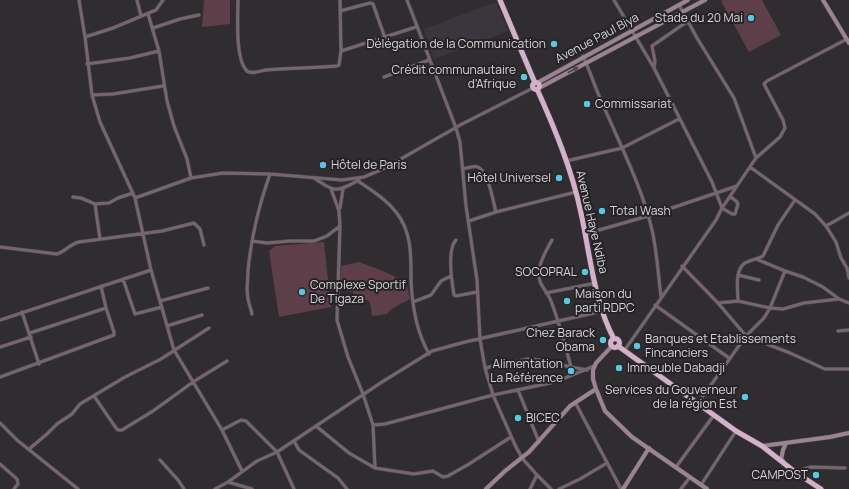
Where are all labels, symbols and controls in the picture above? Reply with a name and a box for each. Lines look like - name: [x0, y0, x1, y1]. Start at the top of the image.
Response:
- street label: Avenue Paul Biya: [552, 8, 642, 67]
- place label: Stade du 20 Mai: [655, 9, 743, 26]
- marker: Stade du 20 Mai: [746, 13, 756, 23]
- place label: Délégation de la Communication: [367, 35, 546, 52]
- marker: Délégation de la Communication: [549, 39, 559, 49]
- place label: Crédit communautaire d'Afrique: [391, 61, 516, 92]
- one-way arrow: [568, 66, 579, 73]
- marker: Crédit communautaire d'Afrique: [519, 72, 529, 82]
- place label: Commissariat: [595, 95, 672, 112]
- marker: Commissariat: [582, 99, 592, 109]
- place label: Hôtel de Paris: [331, 156, 407, 173]
- marker: Hôtel de Paris: [318, 160, 328, 170]
- place label: Hôtel Universel: [467, 169, 551, 186]
- street label: Avenue Haye Ndiba: [572, 169, 613, 275]
- marker: Hôtel Universel: [554, 173, 564, 183]
- place label: Total Wash: [610, 202, 671, 219]
- marker: Total Wash: [597, 206, 607, 216]
- place label: SOCOPRAL: [515, 263, 577, 280]
- marker: SOCOPRAL: [580, 267, 590, 277]
- place label: Complexe Sportif De Tigaza: [310, 276, 407, 307]
- place label: Maison du parti RDPC: [575, 285, 635, 316]
- marker: Complexe Sportif De Tigaza: [297, 287, 307, 297]
- marker: Maison du parti RDPC: [562, 296, 572, 306]
- place label: Chez Barack Obama: [526, 324, 596, 355]
- place label: Banques et Etablissements Fincanciers: [645, 330, 796, 361]
- marker: Chez Barack Obama: [598, 335, 608, 345]
- marker: Banques et Etablissements Fincanciers: [632, 341, 642, 351]
- place label: Alimentation La Référence: [490, 355, 563, 386]
- place label: Immeuble Dabadji: [627, 359, 725, 376]
- marker: Immeuble Dabadji: [614, 363, 624, 373]
- marker: Alimentation La Référence: [566, 366, 576, 376]
- place label: Services du Gouverneur de la région Est: [605, 381, 738, 412]
- marker: Services du Gouverneur de la région Est: [740, 392, 750, 402]
- place label: BICEC: [526, 409, 560, 426]
- marker: BICEC: [513, 413, 523, 423]
- place label: CAMPOST: [751, 466, 809, 483]
- marker: CAMPOST: [811, 470, 821, 480]

